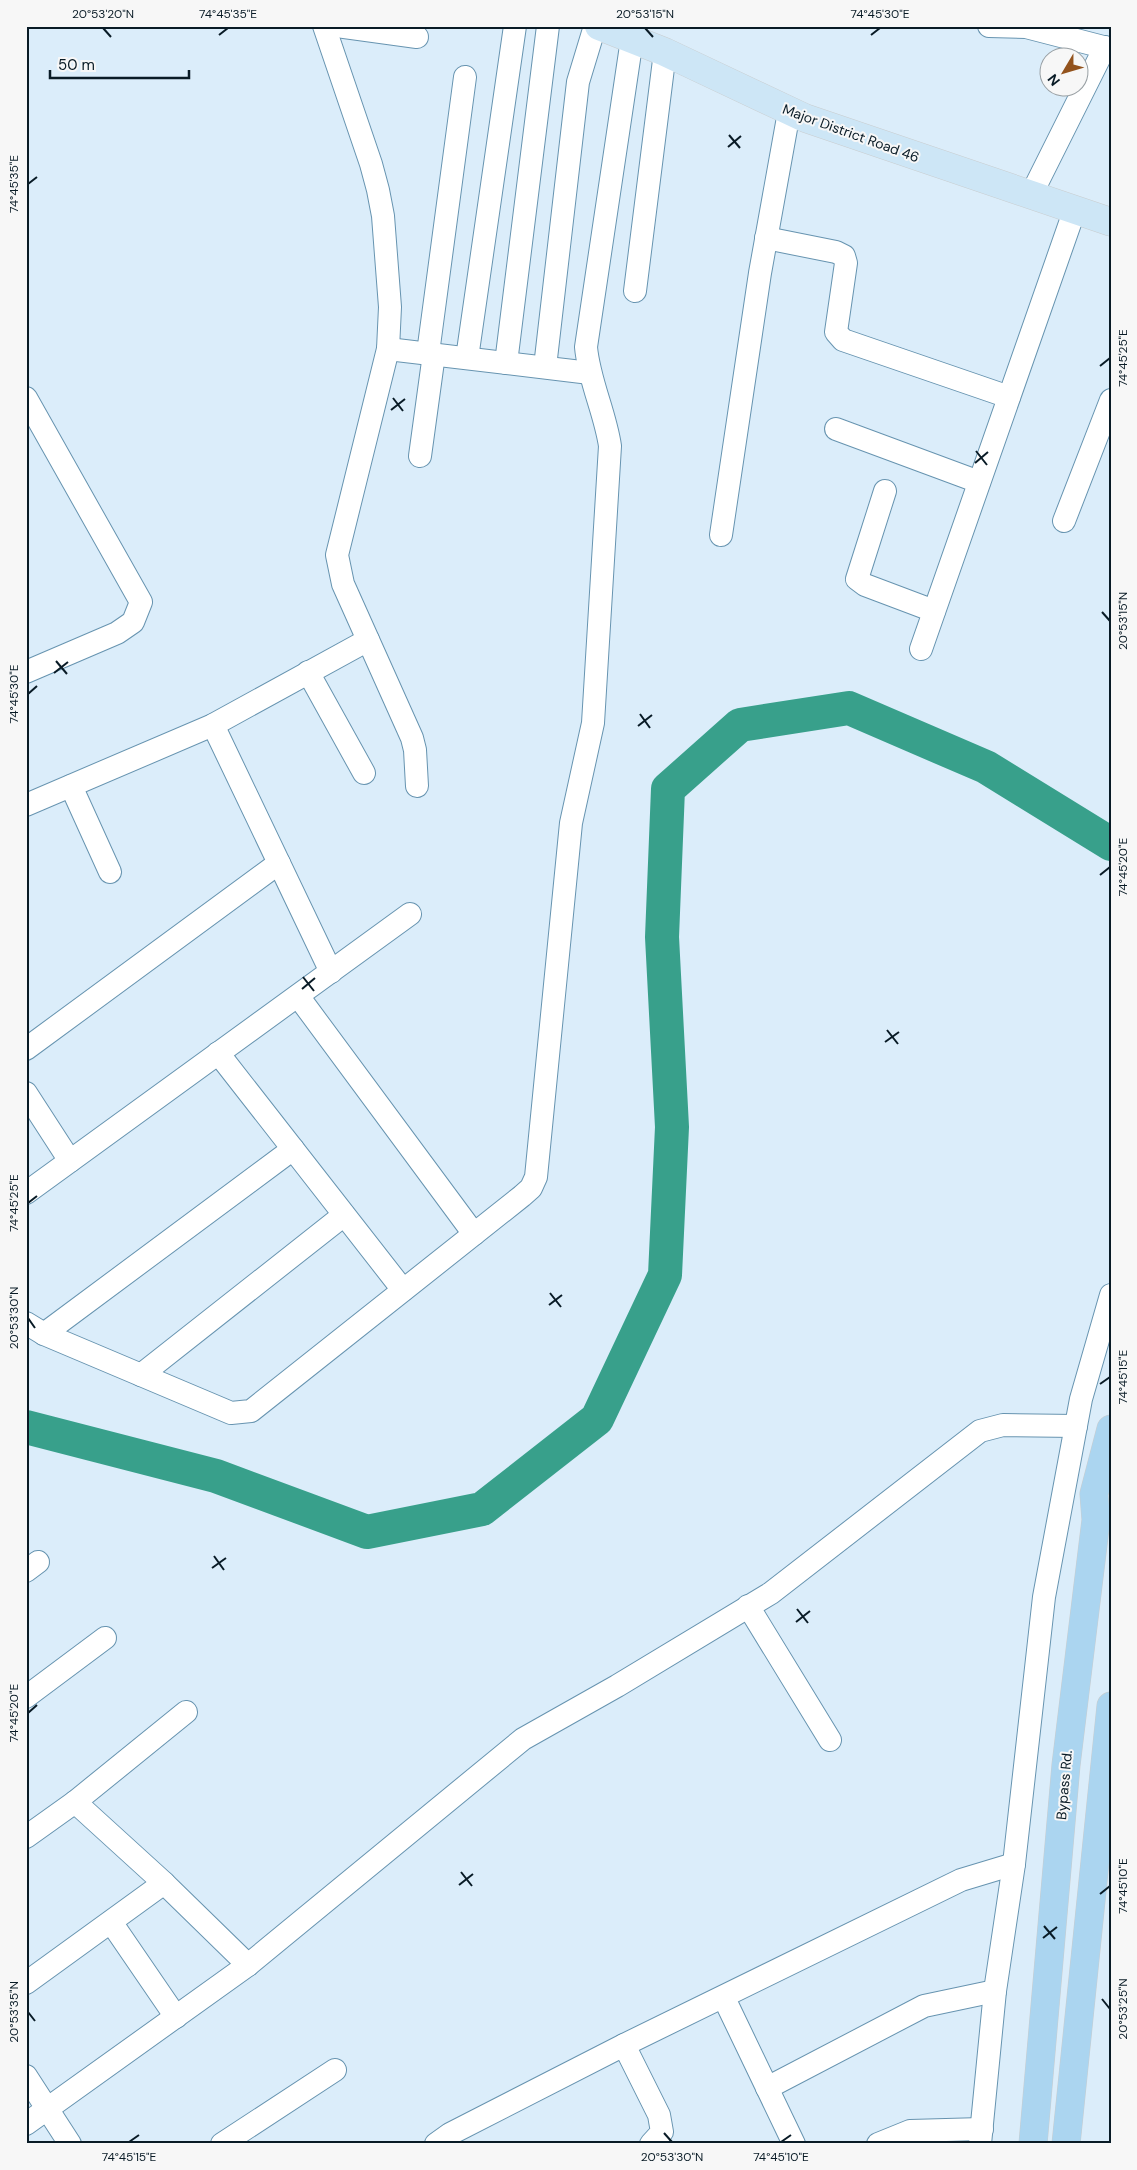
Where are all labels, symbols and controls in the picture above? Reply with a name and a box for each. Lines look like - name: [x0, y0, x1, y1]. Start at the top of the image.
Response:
- text: 20°53'20"N: [72, 6, 134, 22]
- text: 74°45'35"E: [199, 6, 257, 22]
- text: 20°53'15"N: [616, 6, 674, 22]
- text: 74°45'30"E: [851, 6, 910, 22]
- scale bar: [50, 48, 189, 80]
- north arrow: [1040, 48, 1090, 98]
- text: 50 m: [58, 55, 95, 75]
- text: N: [1044, 70, 1064, 90]
- street label: Major District Road 46: [780, 100, 922, 166]
- text: 74°45'35"E: [6, 155, 22, 213]
- text: 74°45'25"E: [1115, 329, 1131, 387]
- text: 20°53'15"N: [1115, 592, 1131, 650]
- text: 74°45'30"E: [6, 664, 22, 723]
- text: 74°45'20"E: [1115, 837, 1131, 896]
- text: 74°45'25"E: [6, 1174, 22, 1232]
- text: 20°53'30"N: [6, 1287, 22, 1349]
- text: 74°45'15"E: [1115, 1350, 1131, 1404]
- text: 74°45'20"E: [6, 1683, 22, 1742]
- street label: Bypass Rd.: [1052, 1749, 1076, 1821]
- text: 74°45'10"E: [1115, 1858, 1131, 1914]
- text: 20°53'25"N: [1115, 1978, 1131, 2040]
- text: 20°53'35"N: [6, 1981, 22, 2043]
- text: 74°45'15"E: [102, 2149, 156, 2165]
- text: 20°53'30"N: [641, 2149, 703, 2165]
- text: 74°45'10"E: [753, 2149, 809, 2165]

